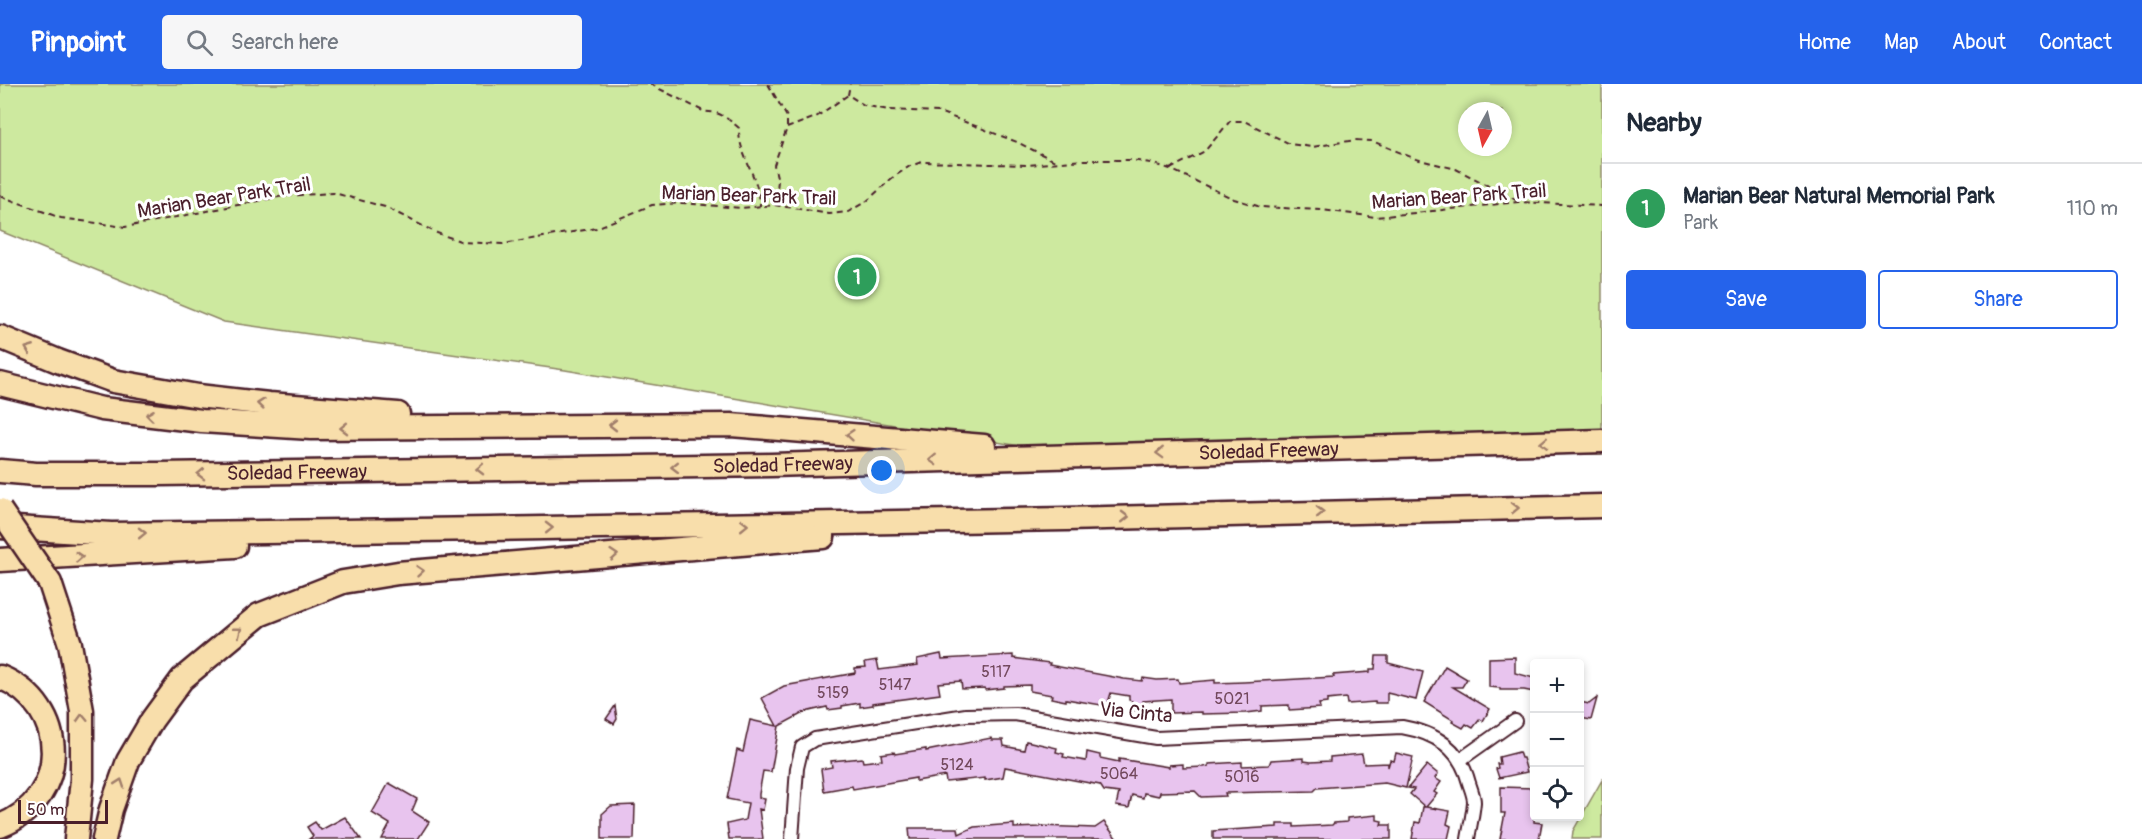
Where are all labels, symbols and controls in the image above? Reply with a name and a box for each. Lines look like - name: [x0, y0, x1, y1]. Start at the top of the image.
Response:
- search box: [162, 15, 582, 69]
- text: Pinpoint: [30, 25, 126, 60]
- icon: search: [183, 26, 216, 59]
- text: Search here: [231, 28, 338, 56]
- text: Home: [1798, 29, 1851, 56]
- text: Map: [1884, 29, 1919, 56]
- text: About: [1952, 29, 2006, 56]
- text: Contact: [2039, 29, 2112, 56]
- north arrow: [1458, 102, 1512, 156]
- text: Nearby: [1626, 107, 1702, 139]
- street label: Marian Bear Park Trail: [136, 171, 313, 224]
- street label: Marian Bear Park Trail: [1371, 178, 1547, 215]
- street label: Marian Bear Park Trail: [661, 180, 837, 211]
- text: Marian Bear Natural Memorial Park: [1683, 182, 1995, 210]
- text: 1: [1642, 196, 1649, 221]
- text: 110 m: [2067, 196, 2118, 221]
- text: Park: [1683, 210, 1718, 235]
- pin: 1: [838, 254, 876, 300]
- button: Save: [1626, 270, 1866, 329]
- button: Share: [1878, 270, 2118, 329]
- one-way arrow: [24, 344, 35, 356]
- one-way arrow: [256, 398, 265, 410]
- one-way arrow: [145, 409, 154, 421]
- one-way arrow: [609, 419, 618, 431]
- one-way arrow: [340, 422, 349, 434]
- one-way arrow: [845, 429, 854, 442]
- one-way arrow: [1539, 436, 1548, 449]
- street label: Soledad Freeway: [1198, 437, 1340, 466]
- one-way arrow: [1155, 447, 1164, 460]
- street label: Soledad Freeway: [713, 451, 854, 479]
- one-way arrow: [929, 454, 938, 467]
- your location: [867, 456, 896, 485]
- street label: Soledad Freeway: [227, 459, 368, 486]
- one-way arrow: [671, 460, 680, 473]
- one-way arrow: [476, 463, 485, 476]
- one-way arrow: [197, 467, 206, 480]
- one-way arrow: [1510, 502, 1519, 514]
- one-way arrow: [1315, 506, 1324, 519]
- one-way arrow: [1120, 511, 1129, 523]
- one-way arrow: [739, 518, 748, 531]
- one-way arrow: [544, 522, 553, 534]
- one-way arrow: [138, 527, 147, 540]
- one-way arrow: [610, 549, 619, 562]
- one-way arrow: [75, 551, 84, 564]
- one-way arrow: [416, 565, 425, 578]
- one-way arrow: [231, 628, 242, 639]
- map controls: [1530, 659, 1584, 821]
- button: +: [1530, 659, 1584, 713]
- house number: 5117: [981, 662, 1011, 682]
- house number: 5147: [879, 675, 912, 695]
- house number: 5159: [817, 683, 849, 703]
- house number: 5021: [1215, 689, 1249, 709]
- street label: Via Cinta: [1098, 696, 1174, 729]
- one-way arrow: [76, 713, 88, 722]
- button: −: [1530, 713, 1584, 767]
- house number: 5124: [940, 755, 974, 775]
- house number: 5064: [1100, 764, 1138, 784]
- house number: 5016: [1224, 767, 1260, 787]
- button: locate: [1530, 767, 1584, 821]
- one-way arrow: [113, 778, 126, 789]
- scale bar: [18, 797, 108, 824]
- text: 50 m: [27, 800, 64, 820]

